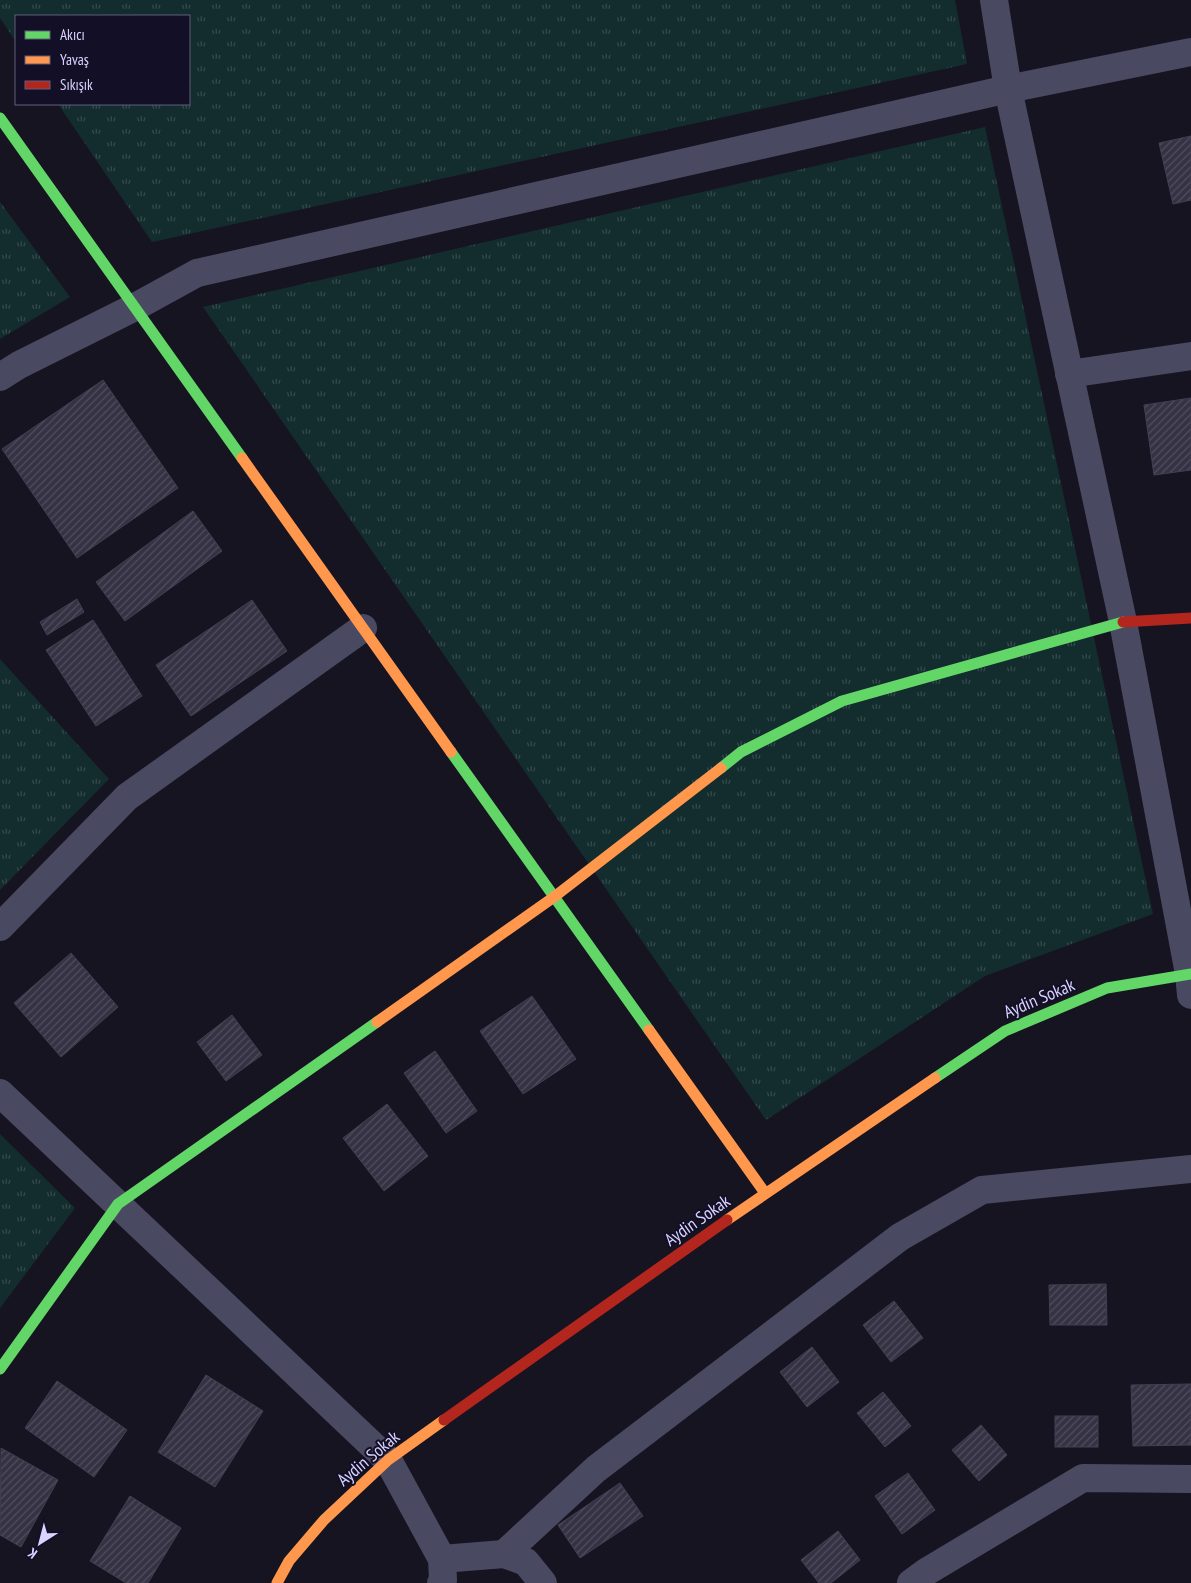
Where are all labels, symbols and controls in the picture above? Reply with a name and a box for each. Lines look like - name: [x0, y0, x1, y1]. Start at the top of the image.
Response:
- legend: [15, 15, 190, 105]
- text: Akıcı: [60, 25, 85, 44]
- text: Yavaş: [60, 50, 89, 69]
- text: Sıkışık: [60, 75, 93, 94]
- street label: Aydin Sokak: [1000, 973, 1078, 1023]
- street label: Aydin Sokak: [660, 1189, 734, 1251]
- street label: Aydin Sokak: [332, 1425, 404, 1491]
- north arrow: [15, 1518, 65, 1568]
- text: K: [24, 1544, 41, 1563]

